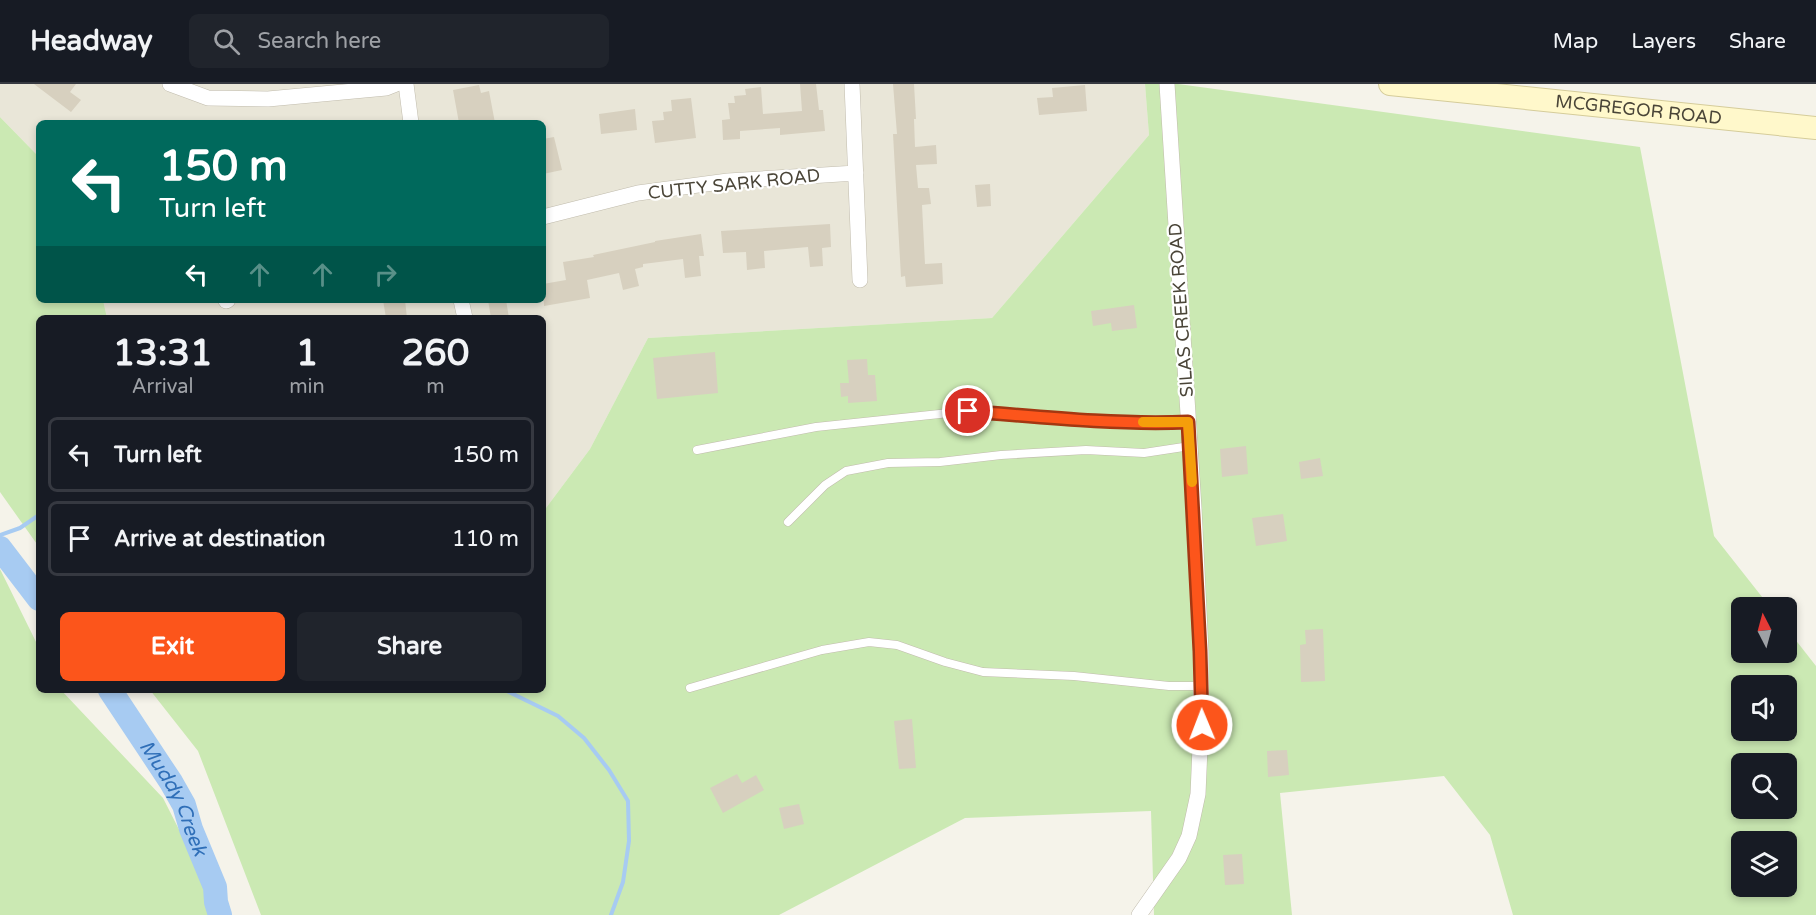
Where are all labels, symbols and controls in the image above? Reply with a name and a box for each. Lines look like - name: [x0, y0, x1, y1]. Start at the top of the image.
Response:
- search box: [189, 14, 609, 68]
- text: Headway: [30, 24, 153, 58]
- icon: search: [210, 25, 243, 58]
- text: Search here: [258, 28, 381, 54]
- text: Map: [1553, 29, 1598, 54]
- text: Layers: [1631, 29, 1696, 54]
- text: Share: [1729, 29, 1786, 54]
- street label: MCGREGOR ROAD: [1554, 90, 1723, 129]
- text: 150 m: [159, 141, 288, 192]
- icon: left: [60, 144, 138, 222]
- street label: CUTTY SARK ROAD: [647, 164, 821, 204]
- text: Turn left: [159, 192, 266, 225]
- street label: SILAS CREEK ROAD: [1164, 222, 1198, 398]
- icon: left: [180, 258, 213, 291]
- icon: ahead: [243, 258, 276, 291]
- icon: ahead: [306, 258, 339, 291]
- icon: right: [369, 258, 402, 291]
- text: 13:31: [113, 332, 213, 375]
- text: 1: [296, 332, 318, 375]
- text: 260: [401, 332, 469, 375]
- text: Arrival: [132, 375, 194, 399]
- text: min: [289, 375, 325, 399]
- text: m: [426, 375, 445, 399]
- pin: [942, 385, 993, 436]
- icon: arrive: [951, 394, 984, 427]
- icon: left: [63, 438, 96, 471]
- text: Turn left: [114, 442, 202, 468]
- text: 150 m: [452, 442, 519, 468]
- icon: arrive: [63, 522, 96, 555]
- text: Arrive at destination: [114, 526, 325, 552]
- text: 110 m: [452, 526, 519, 552]
- north arrow: [1731, 597, 1797, 663]
- map controls: [1731, 597, 1797, 897]
- button: Exit: [60, 612, 285, 681]
- button: Share: [297, 612, 522, 681]
- button: sound: [1731, 675, 1797, 741]
- position arrow: [1170, 693, 1234, 757]
- water label: Muddy Creek: [134, 736, 213, 862]
- button: search: [1731, 753, 1797, 819]
- button: layers: [1731, 831, 1797, 897]

